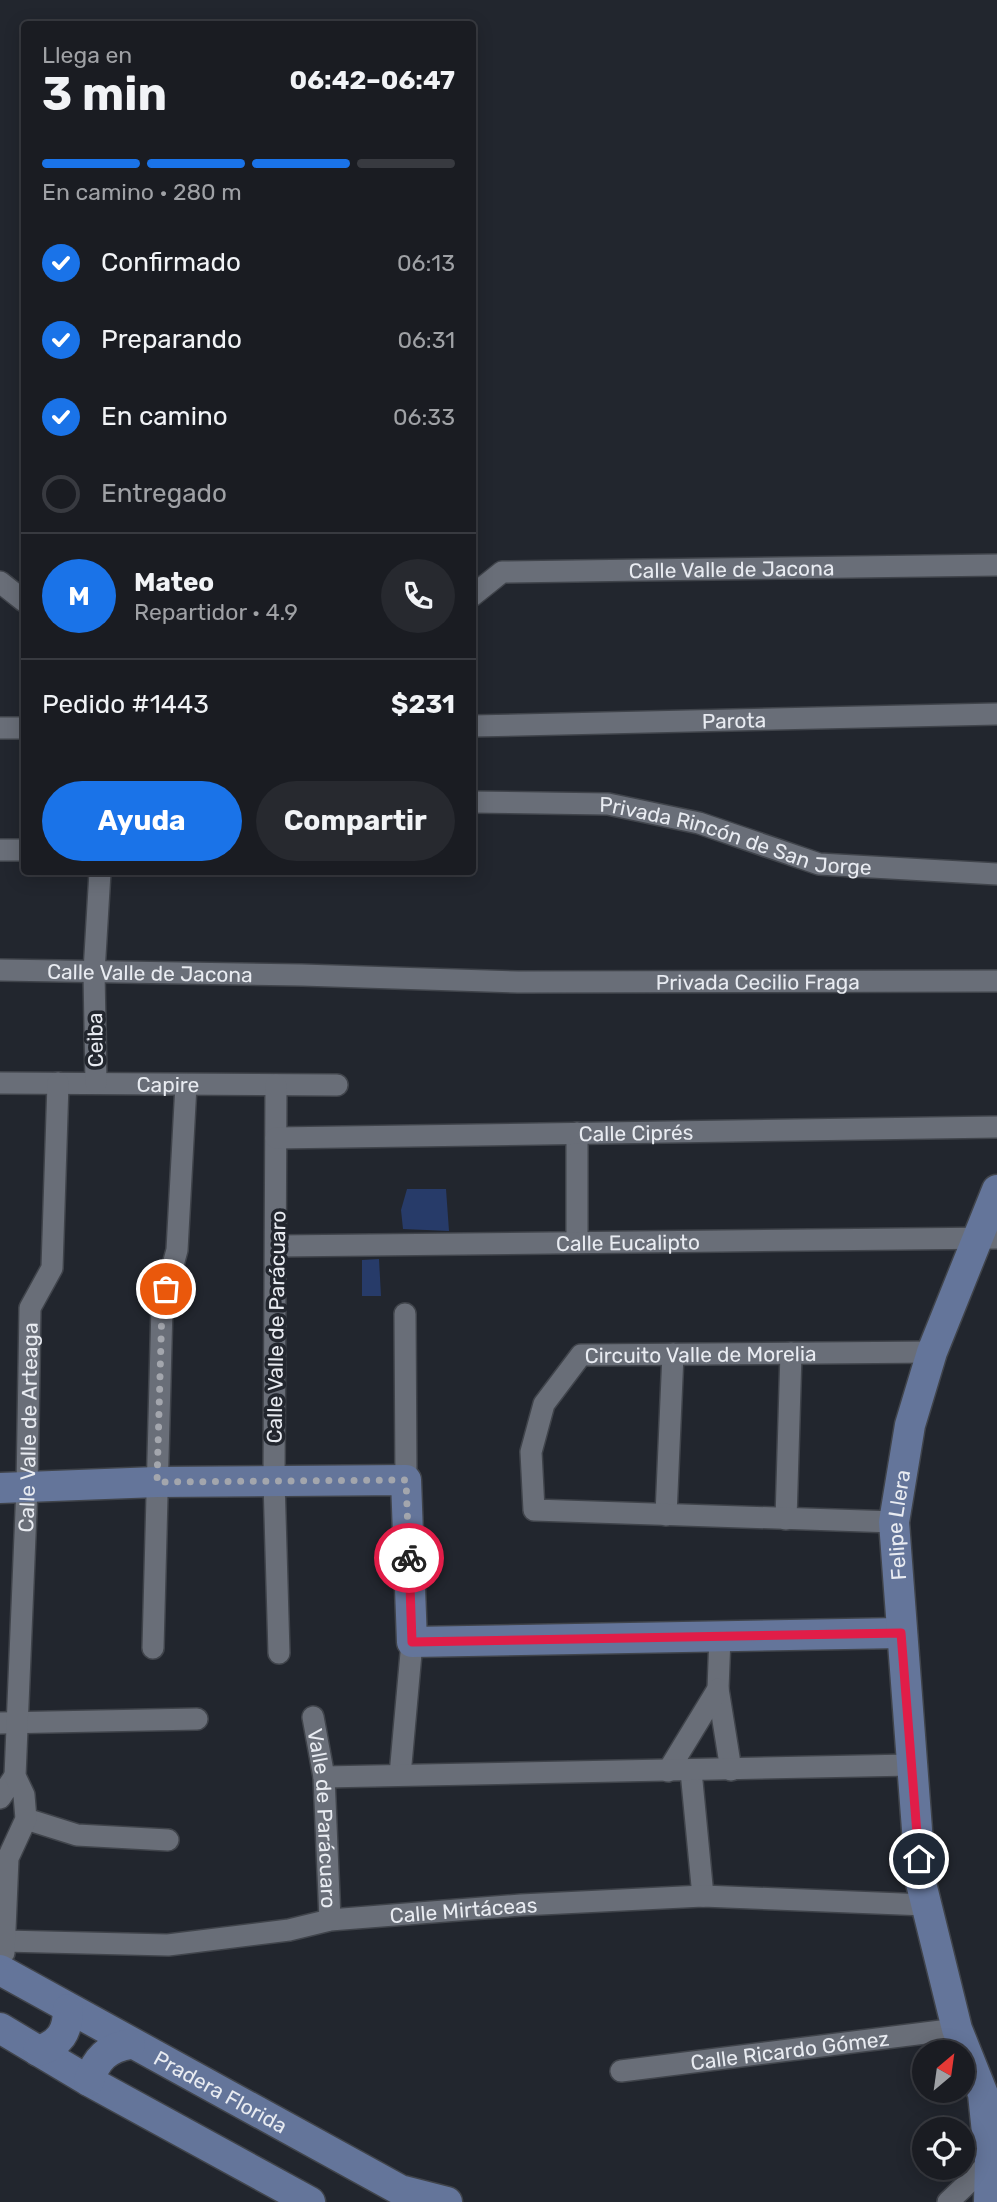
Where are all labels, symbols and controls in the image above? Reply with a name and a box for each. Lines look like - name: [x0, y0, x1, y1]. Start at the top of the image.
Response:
- text: Llega en: [42, 41, 132, 69]
- text: 06:42–06:47: [289, 65, 455, 96]
- text: 3 min: [42, 67, 167, 122]
- text: En camino · 280 m: [42, 178, 242, 206]
- icon: check: [42, 244, 80, 282]
- text: Confirmado: [101, 247, 241, 278]
- text: 06:13: [397, 249, 455, 277]
- icon: check: [42, 321, 80, 359]
- text: Preparando: [101, 324, 242, 355]
- text: 06:31: [397, 326, 455, 354]
- icon: check: [42, 398, 80, 436]
- text: En camino: [101, 401, 228, 432]
- text: 06:33: [393, 403, 455, 431]
- text: Entregado: [101, 478, 227, 509]
- street label: Calle Valle de Jacona: [629, 555, 835, 583]
- button: phone: [381, 559, 455, 633]
- text: Mateo: [134, 567, 214, 598]
- text: M: [68, 581, 90, 612]
- text: Repartidor · 4.9: [134, 598, 298, 626]
- text: Pedido #1443: [42, 689, 209, 720]
- text: $231: [391, 689, 455, 720]
- street label: Parota: [701, 707, 766, 733]
- button: Ayuda: [42, 781, 242, 861]
- button: Compartir: [256, 781, 455, 861]
- street label: Privada Rincón de San Jorge: [599, 791, 872, 879]
- street label: Calle Valle de Jacona: [47, 958, 253, 987]
- street label: Privada Cecilio Fraga: [656, 969, 860, 994]
- street label: Ceiba: [82, 1012, 108, 1068]
- street label: Capire: [137, 1071, 199, 1097]
- street label: Calle Ciprés: [578, 1119, 693, 1146]
- street label: Calle Valle de Parácuaro: [261, 1210, 291, 1444]
- street label: Calle Eucalipto: [556, 1229, 700, 1255]
- pin: [136, 1259, 196, 1319]
- icon: bag: [147, 1270, 185, 1308]
- street label: Calle Valle de Arteaga: [13, 1322, 42, 1533]
- street label: Circuito Valle de Morelia: [585, 1340, 817, 1367]
- street label: Felipe Llera: [882, 1468, 915, 1581]
- courier: [374, 1523, 444, 1593]
- icon: bike: [390, 1539, 428, 1577]
- street label: Valle de Parácuaro: [303, 1726, 342, 1909]
- pin: [889, 1829, 949, 1889]
- icon: home: [900, 1840, 938, 1878]
- street label: Calle Mirtáceas: [389, 1892, 538, 1928]
- street label: Calle Ricardo Gómez: [689, 2025, 890, 2075]
- north arrow: [912, 2040, 975, 2104]
- map controls: [912, 2040, 975, 2180]
- street label: Pradera Florida: [150, 2045, 292, 2138]
- button: locate: [912, 2117, 975, 2180]

